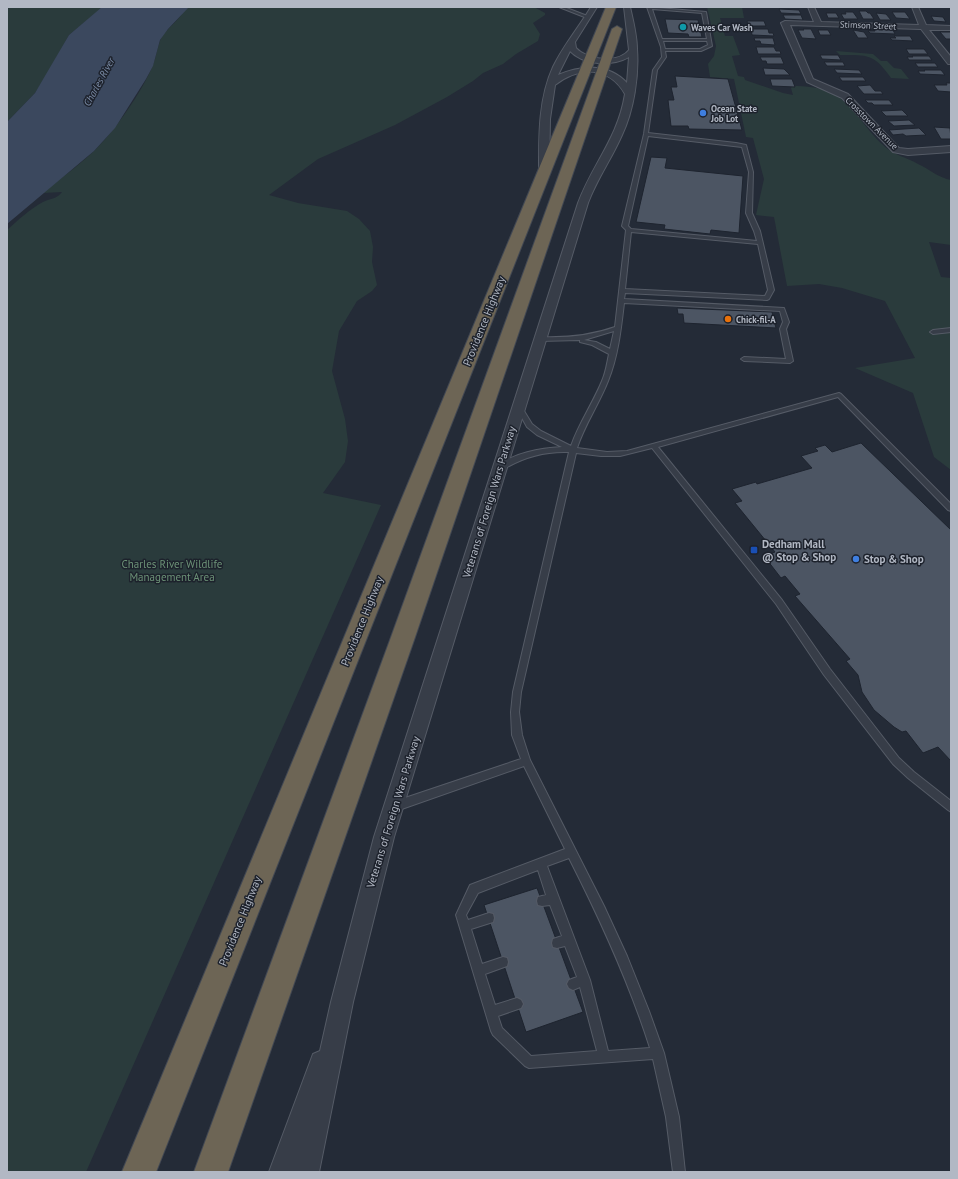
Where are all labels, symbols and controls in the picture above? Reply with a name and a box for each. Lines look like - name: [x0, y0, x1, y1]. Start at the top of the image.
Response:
- street label: Stimson Street: [840, 19, 896, 31]
- marker: Waves Car Wash: [678, 22, 688, 32]
- place label: Waves Car Wash: [691, 22, 753, 33]
- water label: Charles River: [80, 55, 118, 108]
- street label: Crosstown Avenue: [843, 94, 901, 152]
- place label: Ocean State Job Lot: [710, 103, 757, 124]
- marker: Ocean State Job Lot: [698, 108, 708, 118]
- street label: Providence Highway: [460, 273, 509, 368]
- marker: Chick-fil-A: [723, 314, 733, 324]
- place label: Chick-fil-A: [736, 314, 776, 325]
- street label: Veterans of Foreign Wars Parkway: [459, 423, 519, 581]
- place label: Dedham Mall @ Stop & Shop: [762, 537, 836, 564]
- marker: Dedham Mall @ Stop & Shop: [749, 545, 759, 555]
- place label: Stop & Shop: [864, 552, 924, 566]
- marker: Stop & Shop: [851, 554, 861, 564]
- park label: Charles River Wildlife Management Area: [122, 557, 223, 584]
- street label: Providence Highway: [338, 573, 387, 668]
- street label: Veterans of Foreign Wars Parkway: [363, 733, 423, 891]
- street label: Providence Highway: [216, 873, 265, 968]

